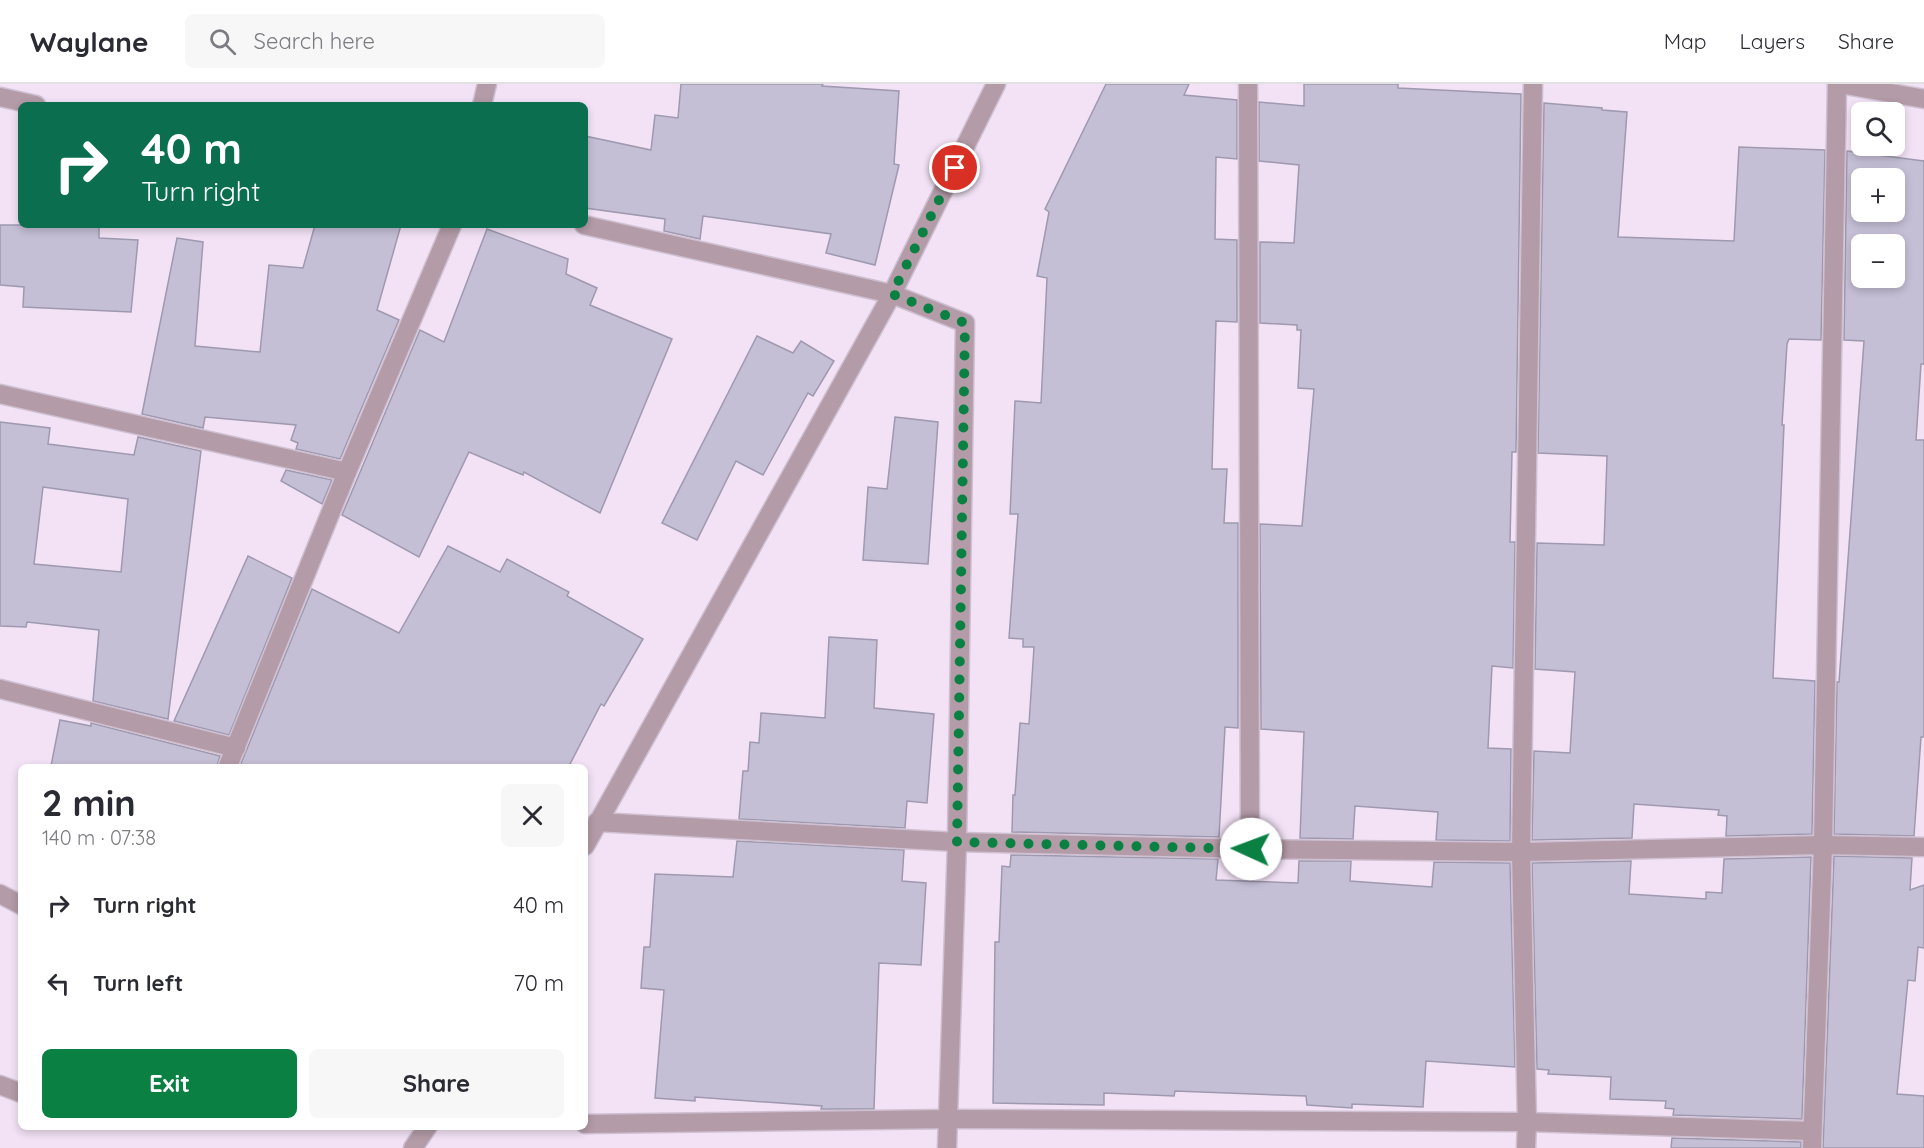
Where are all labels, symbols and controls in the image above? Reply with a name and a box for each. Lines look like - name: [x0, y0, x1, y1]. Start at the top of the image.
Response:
- search box: [185, 14, 605, 68]
- text: Waylane: [30, 24, 149, 59]
- icon: search: [206, 25, 239, 58]
- text: Search here: [254, 27, 375, 55]
- text: Map: [1664, 28, 1707, 54]
- text: Layers: [1740, 28, 1805, 54]
- text: Share: [1838, 28, 1894, 54]
- map controls: [1851, 102, 1905, 288]
- button: search: [1851, 102, 1905, 156]
- text: 40 m: [141, 122, 242, 175]
- icon: right: [42, 126, 120, 204]
- pin: [929, 142, 980, 193]
- icon: arrive: [938, 151, 971, 184]
- button: +: [1851, 168, 1905, 222]
- text: Turn right: [141, 174, 260, 208]
- button: −: [1851, 234, 1905, 288]
- text: 2 min: [42, 780, 136, 825]
- button: close: [501, 784, 564, 847]
- position arrow: [1219, 817, 1283, 881]
- text: 140 m · 07:38: [42, 825, 156, 850]
- icon: right: [42, 889, 75, 922]
- text: Turn right: [93, 891, 197, 919]
- text: 40 m: [513, 891, 564, 919]
- icon: left: [42, 967, 75, 1000]
- text: Turn left: [93, 969, 183, 997]
- text: 70 m: [514, 969, 564, 997]
- button: Exit: [42, 1049, 297, 1118]
- button: Share: [309, 1049, 564, 1118]

